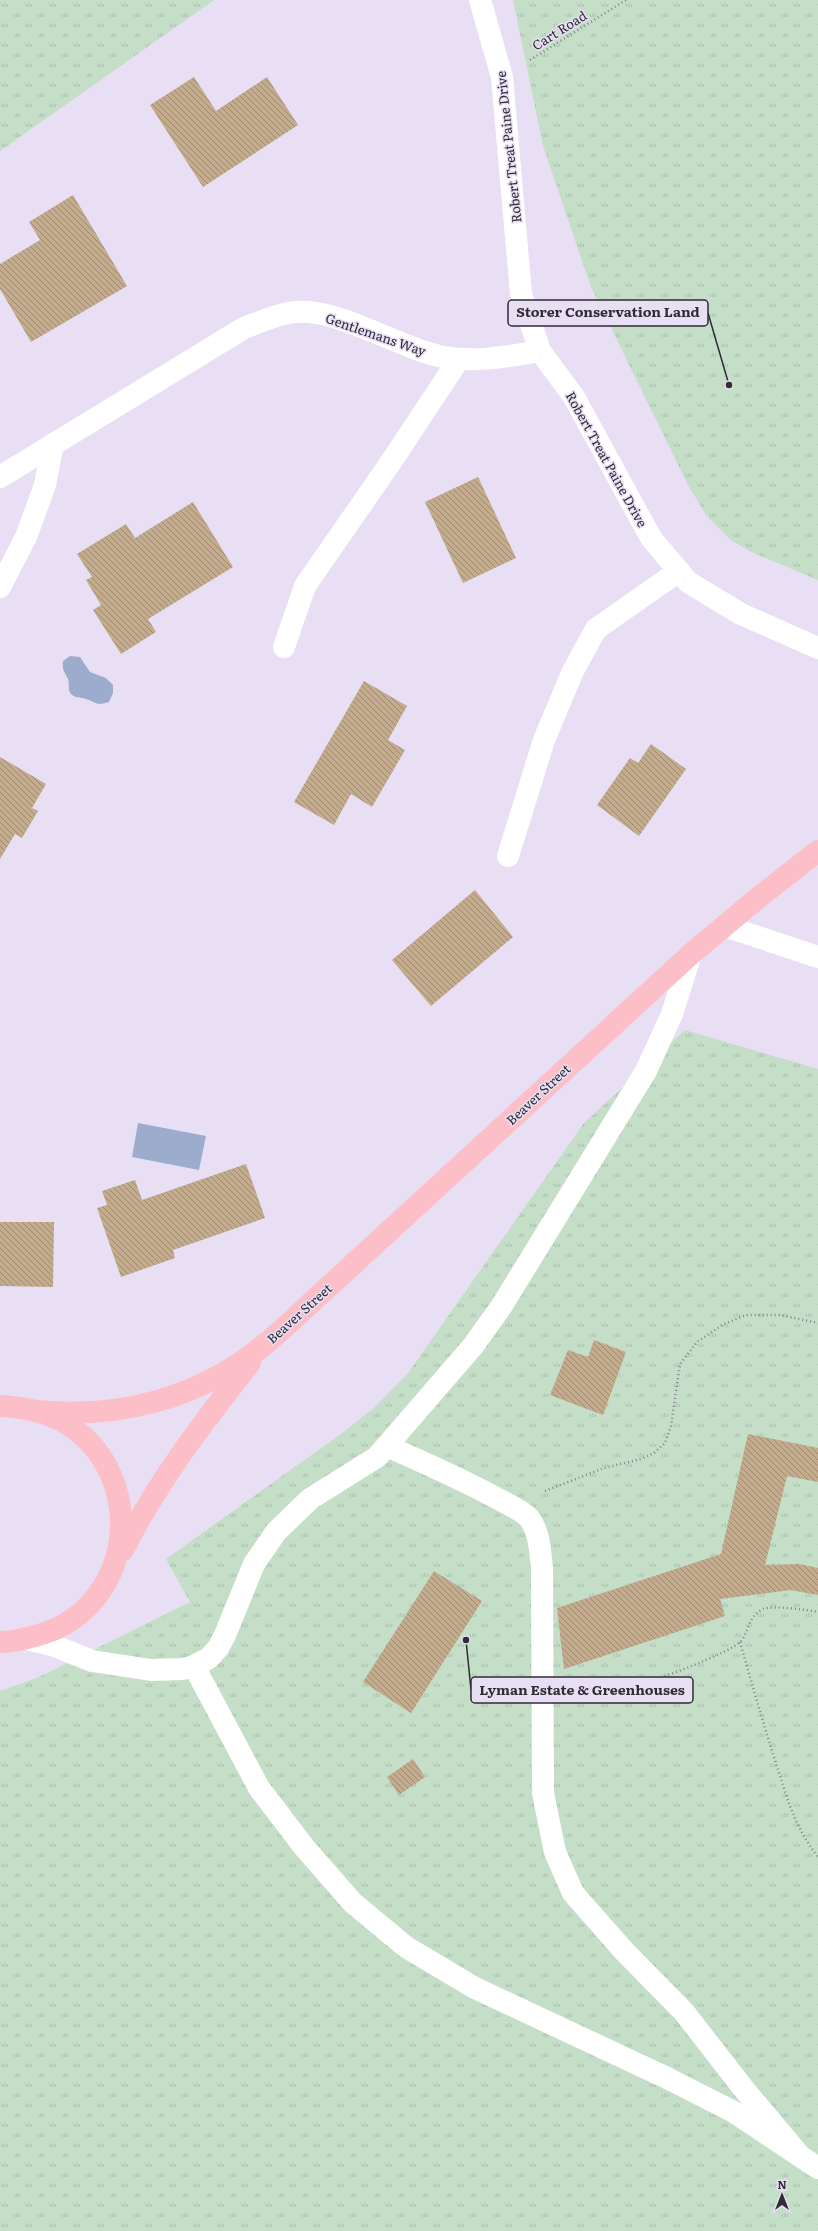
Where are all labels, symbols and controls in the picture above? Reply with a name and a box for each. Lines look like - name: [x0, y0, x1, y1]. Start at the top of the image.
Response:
- street label: Cart Road: [528, 6, 590, 54]
- street label: Robert Treat Paine Drive: [491, 70, 525, 224]
- callout: Storer Conservation Land: [508, 300, 708, 326]
- text: Storer Conservation Land: [516, 301, 700, 321]
- street label: Gentlemans Way: [323, 308, 429, 360]
- street label: Robert Treat Paine Drive: [562, 388, 652, 530]
- street label: Beaver Street: [502, 1059, 575, 1129]
- street label: Beaver Street: [262, 1278, 336, 1347]
- callout: Lyman Estate & Greenhouses: [471, 1677, 693, 1703]
- text: Lyman Estate & Greenhouses: [479, 1679, 685, 1699]
- north arrow: [762, 2175, 802, 2215]
- text: N: [777, 2176, 787, 2192]

